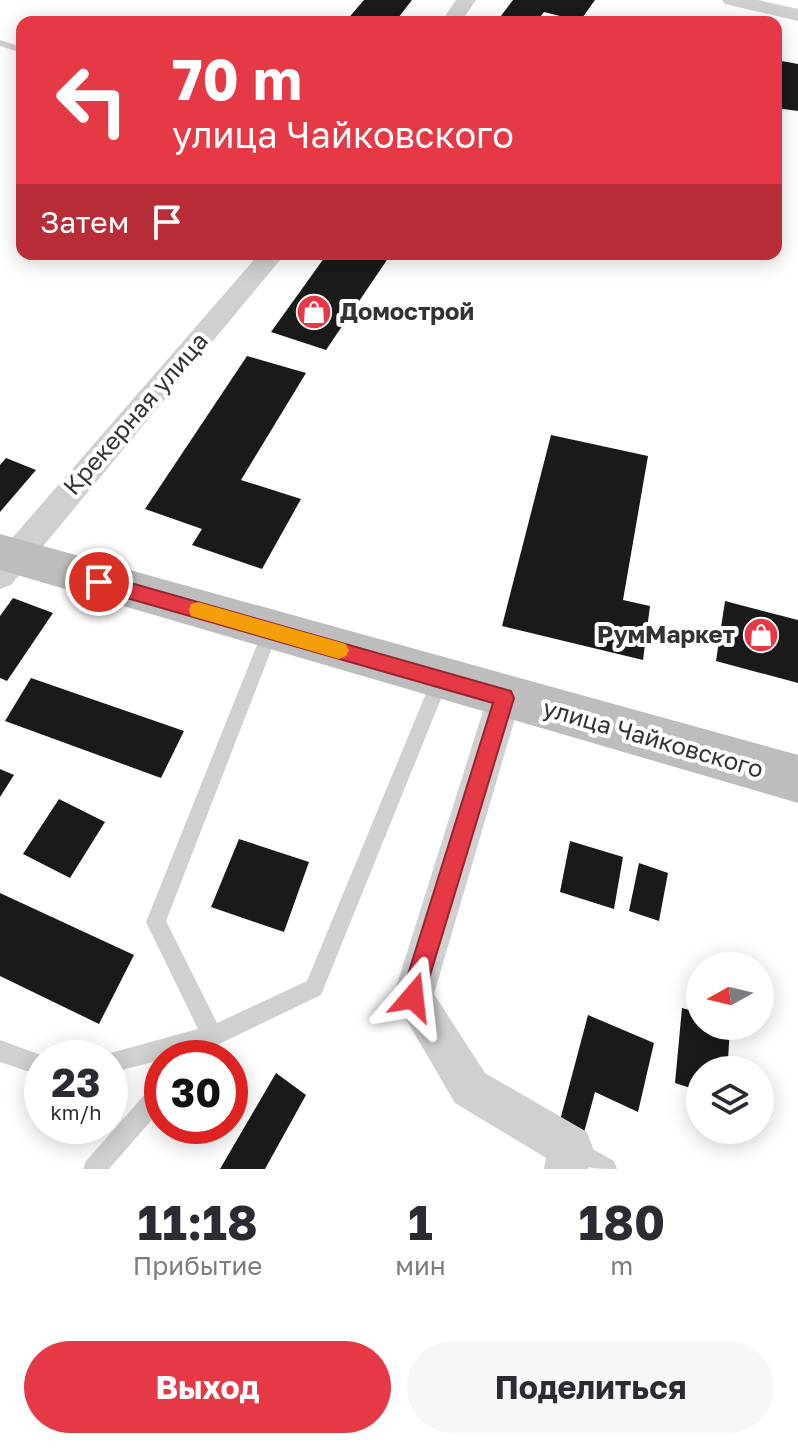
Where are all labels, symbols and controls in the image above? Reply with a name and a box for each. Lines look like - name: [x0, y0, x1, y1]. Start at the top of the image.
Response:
- text: 70 m: [172, 45, 302, 112]
- icon: left: [40, 48, 144, 152]
- text: улица Чайковского: [172, 113, 514, 156]
- icon: arrive: [145, 200, 189, 244]
- text: Затем: [40, 204, 129, 240]
- shop icon: Домострой: [295, 293, 333, 331]
- place label: Домострой: [340, 296, 474, 325]
- street label: Крекерная улица: [56, 326, 213, 500]
- pin: [65, 548, 133, 616]
- icon: arrive: [77, 560, 121, 604]
- shop icon: РумМаркет: [742, 616, 780, 654]
- place label: РумМаркет: [597, 619, 735, 648]
- street label: улица Чайковского: [540, 692, 767, 783]
- north arrow: [686, 952, 774, 1040]
- map controls: [686, 952, 774, 1144]
- position arrow: [371, 955, 455, 1039]
- speed limit sign: 30: [144, 1040, 248, 1144]
- button: layers: [686, 1056, 774, 1144]
- text: 23: [52, 1058, 100, 1106]
- text: km/h: [51, 1100, 101, 1124]
- text: 11:18: [137, 1193, 258, 1251]
- text: 1: [408, 1193, 433, 1251]
- text: 180: [578, 1193, 665, 1251]
- text: Прибытие: [133, 1250, 262, 1281]
- text: мин: [395, 1250, 446, 1281]
- text: m: [610, 1250, 633, 1281]
- button: Выход: [24, 1341, 391, 1433]
- button: Поделиться: [407, 1341, 774, 1433]

